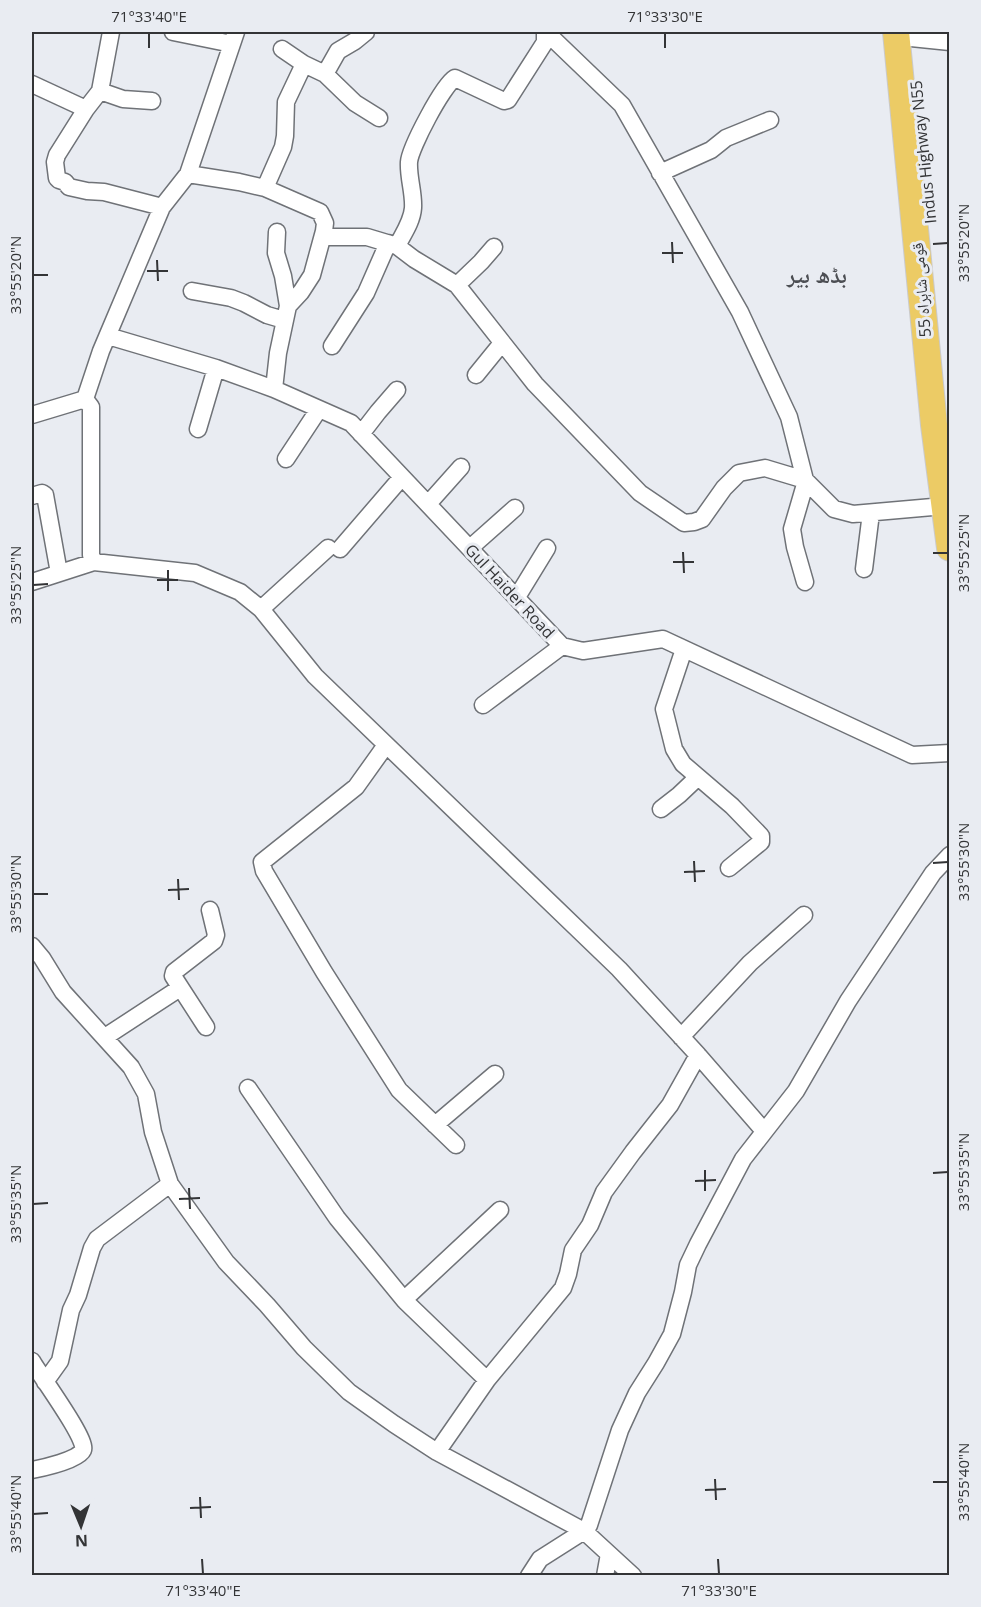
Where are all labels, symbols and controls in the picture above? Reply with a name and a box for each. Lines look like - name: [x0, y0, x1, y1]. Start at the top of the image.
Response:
- text: 71°33'40"E: [111, 6, 187, 26]
- text: 71°33'30"E: [627, 6, 703, 26]
- street label: Indus Highway N55: [905, 79, 941, 225]
- text: 33°55'20"N: [953, 204, 973, 282]
- text: 33°55'20"N: [5, 236, 25, 314]
- street label: قومی شاہراہ 55: [906, 242, 936, 338]
- district label: بڈھ بیر: [786, 259, 847, 289]
- text: 33°55'25"N: [953, 514, 973, 592]
- street label: Gul Haider Road: [460, 539, 560, 643]
- text: 33°55'25"N: [5, 546, 25, 624]
- text: 33°55'30"N: [953, 823, 973, 901]
- text: 33°55'30"N: [5, 855, 25, 933]
- text: 33°55'35"N: [953, 1133, 973, 1211]
- text: 33°55'35"N: [5, 1165, 25, 1243]
- text: 33°55'40"N: [953, 1443, 973, 1521]
- text: 33°55'40"N: [5, 1475, 25, 1553]
- north arrow: [51, 1496, 111, 1556]
- text: N: [75, 1530, 88, 1552]
- text: 71°33'40"E: [165, 1580, 241, 1600]
- text: 71°33'30"E: [681, 1580, 757, 1600]

